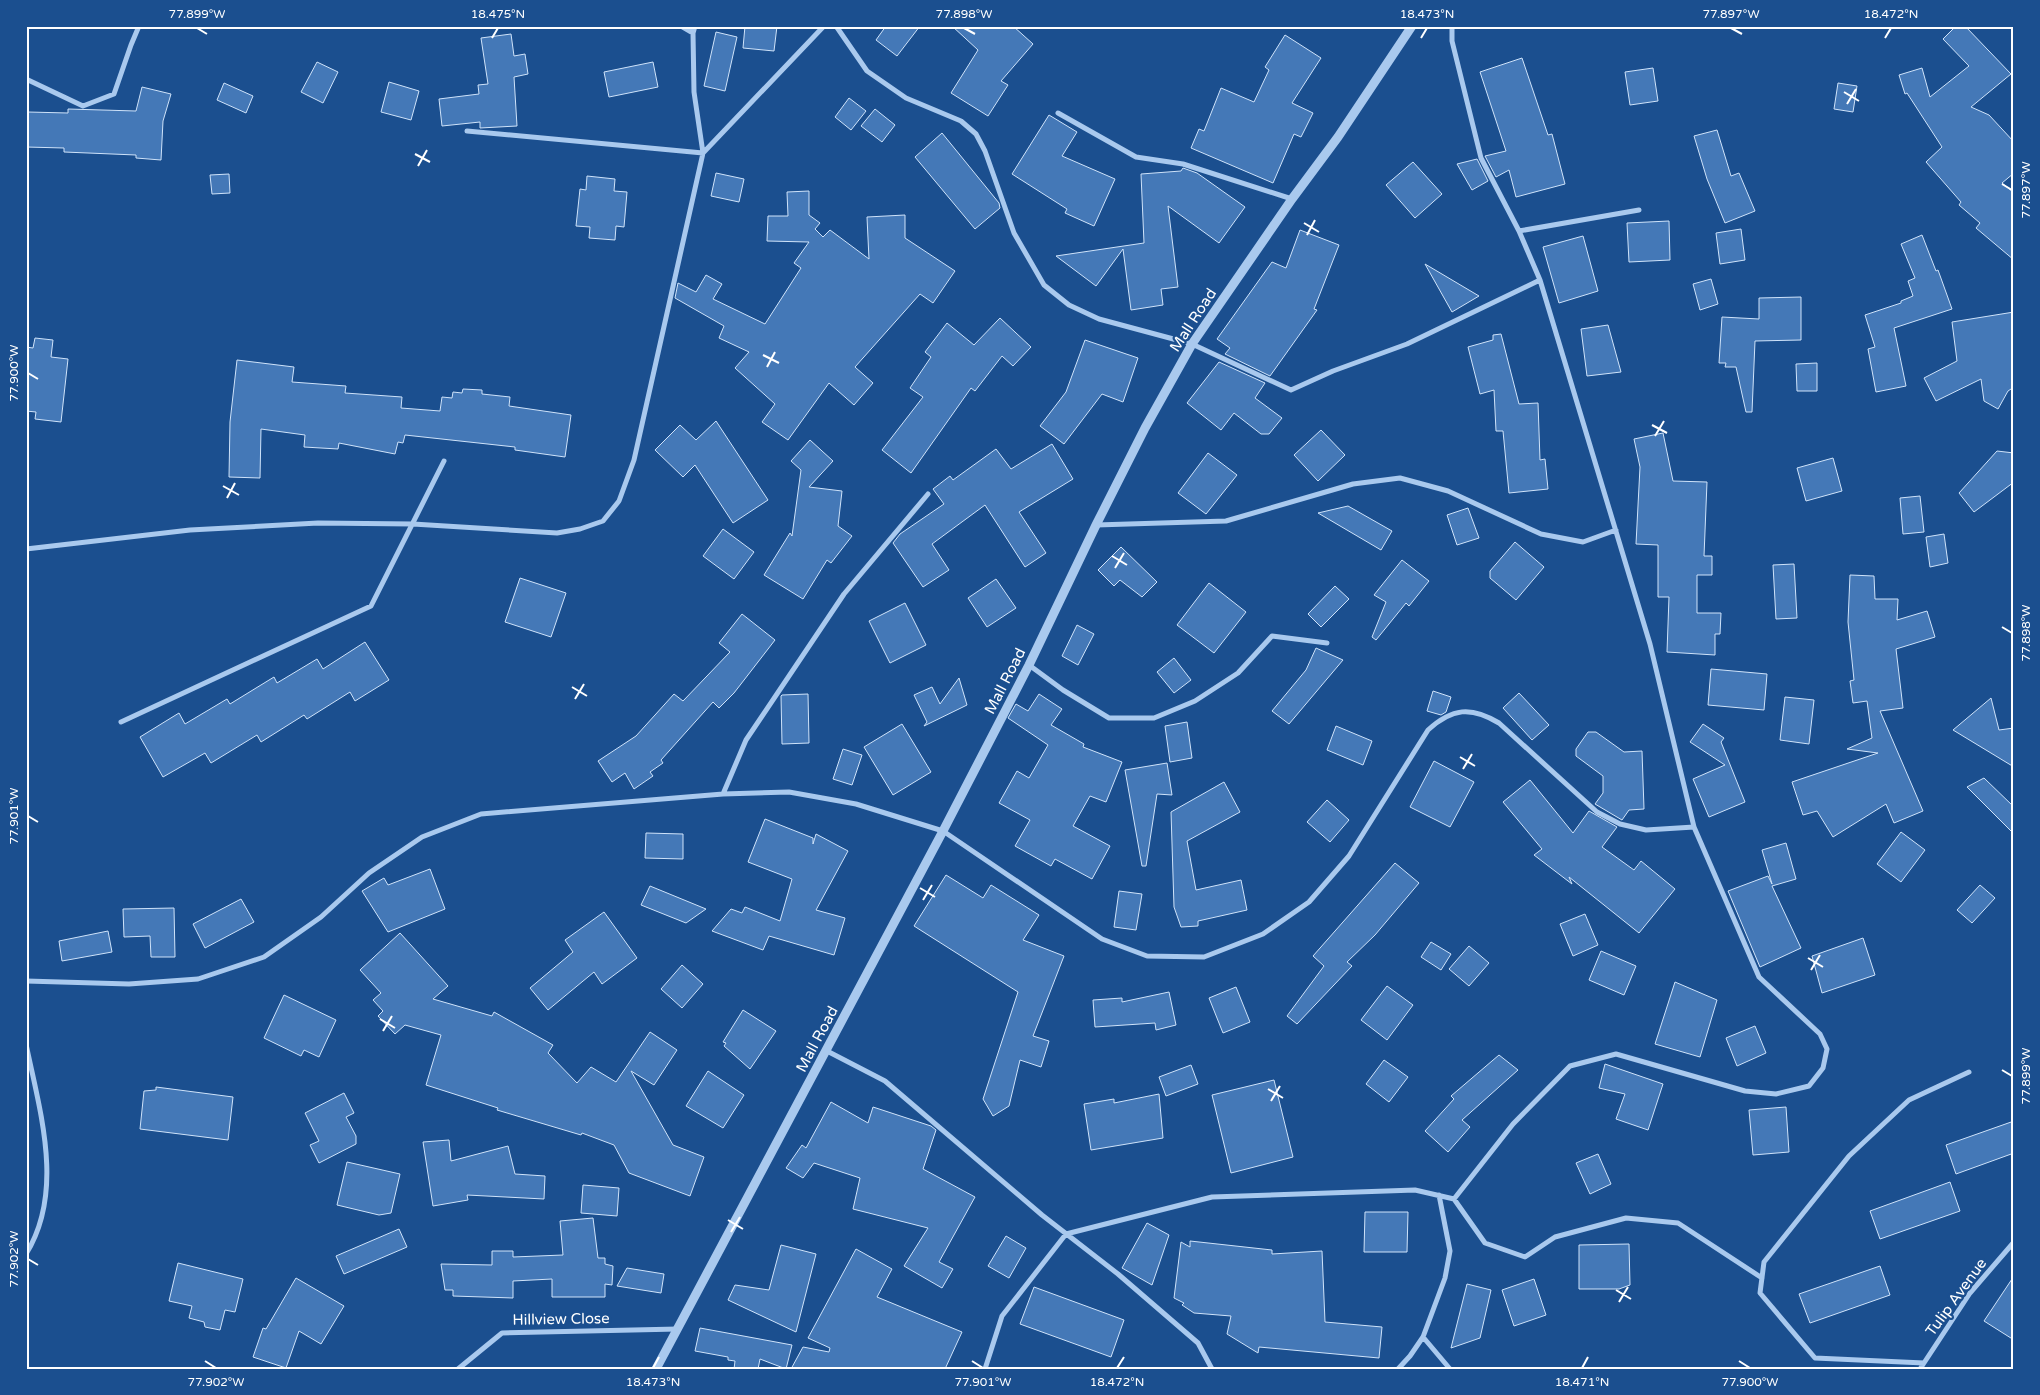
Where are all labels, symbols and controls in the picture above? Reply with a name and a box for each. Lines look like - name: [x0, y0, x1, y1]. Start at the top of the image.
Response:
- text: 77.899°W: [169, 7, 225, 21]
- text: 18.475°N: [471, 7, 525, 21]
- text: 77.898°W: [936, 7, 992, 21]
- text: 18.473°N: [1400, 7, 1454, 21]
- text: 77.897°W: [1702, 7, 1760, 21]
- text: 18.472°N: [1864, 7, 1918, 21]
- text: 77.897°W: [2019, 161, 2033, 219]
- street label: Mall Road: [1166, 285, 1220, 355]
- text: 77.900°W: [7, 345, 21, 401]
- text: 77.898°W: [2019, 605, 2033, 661]
- street label: Mall Road: [981, 645, 1029, 717]
- text: 77.901°W: [7, 788, 21, 844]
- street label: Mall Road: [792, 1003, 842, 1075]
- text: 77.899°W: [2019, 1048, 2033, 1104]
- text: 77.902°W: [7, 1231, 21, 1287]
- street label: Tulip Avenue: [1922, 1255, 1990, 1339]
- street label: Hillview Close: [512, 1309, 610, 1329]
- text: 77.902°W: [188, 1375, 244, 1389]
- text: 18.473°N: [626, 1375, 680, 1389]
- text: 77.901°W: [955, 1375, 1011, 1389]
- text: 18.472°N: [1090, 1375, 1144, 1389]
- text: 18.471°N: [1555, 1375, 1609, 1389]
- text: 77.900°W: [1722, 1375, 1778, 1389]

